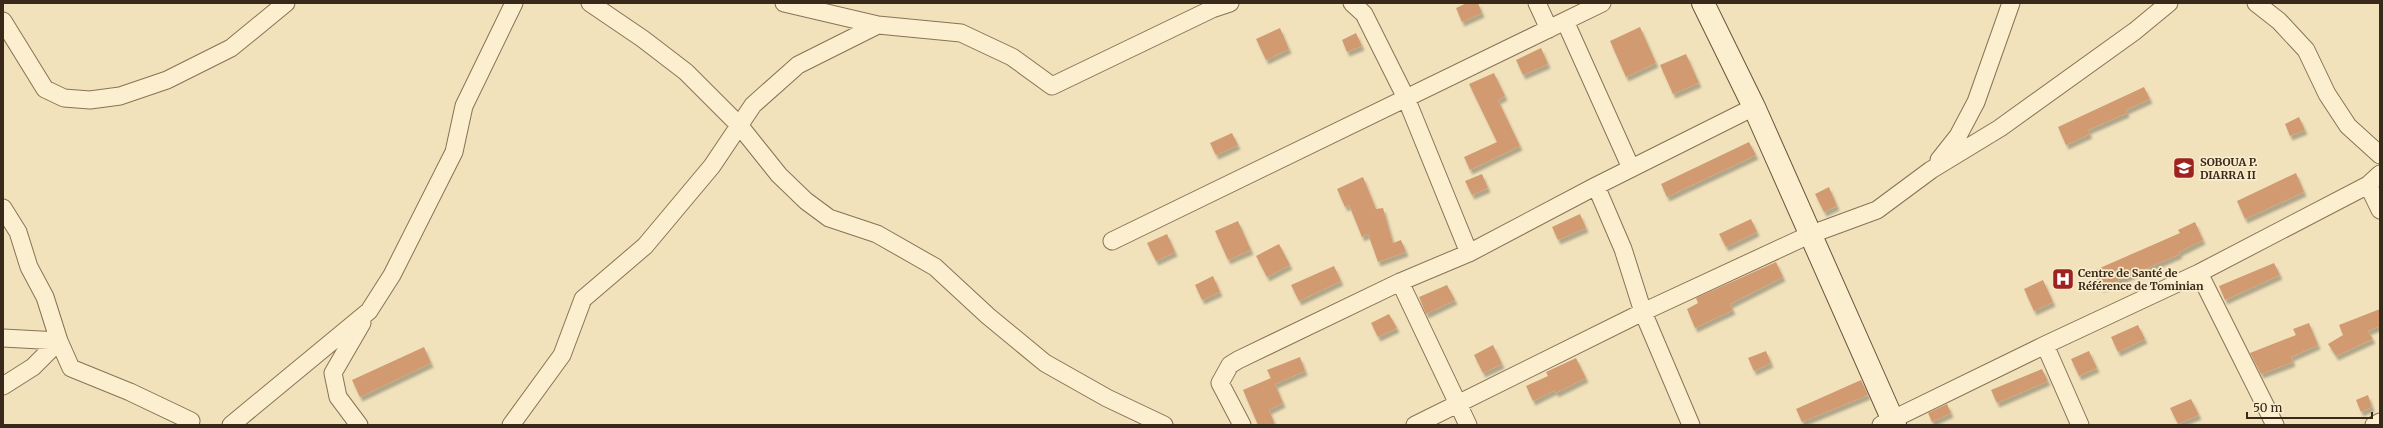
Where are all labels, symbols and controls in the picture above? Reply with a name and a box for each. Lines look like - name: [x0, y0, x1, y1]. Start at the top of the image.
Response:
- school or university icon: SOBOUA P. DIARRA II: [2171, 155, 2197, 181]
- place label: SOBOUA P. DIARRA II: [2200, 155, 2258, 182]
- hospital icon: Centre de Santé de Référence de Tominian: [2050, 266, 2076, 292]
- place label: Centre de Santé de Référence de Tominian: [2078, 266, 2204, 293]
- scale bar: [2247, 394, 2372, 420]
- text: 50 m: [2253, 400, 2282, 415]

